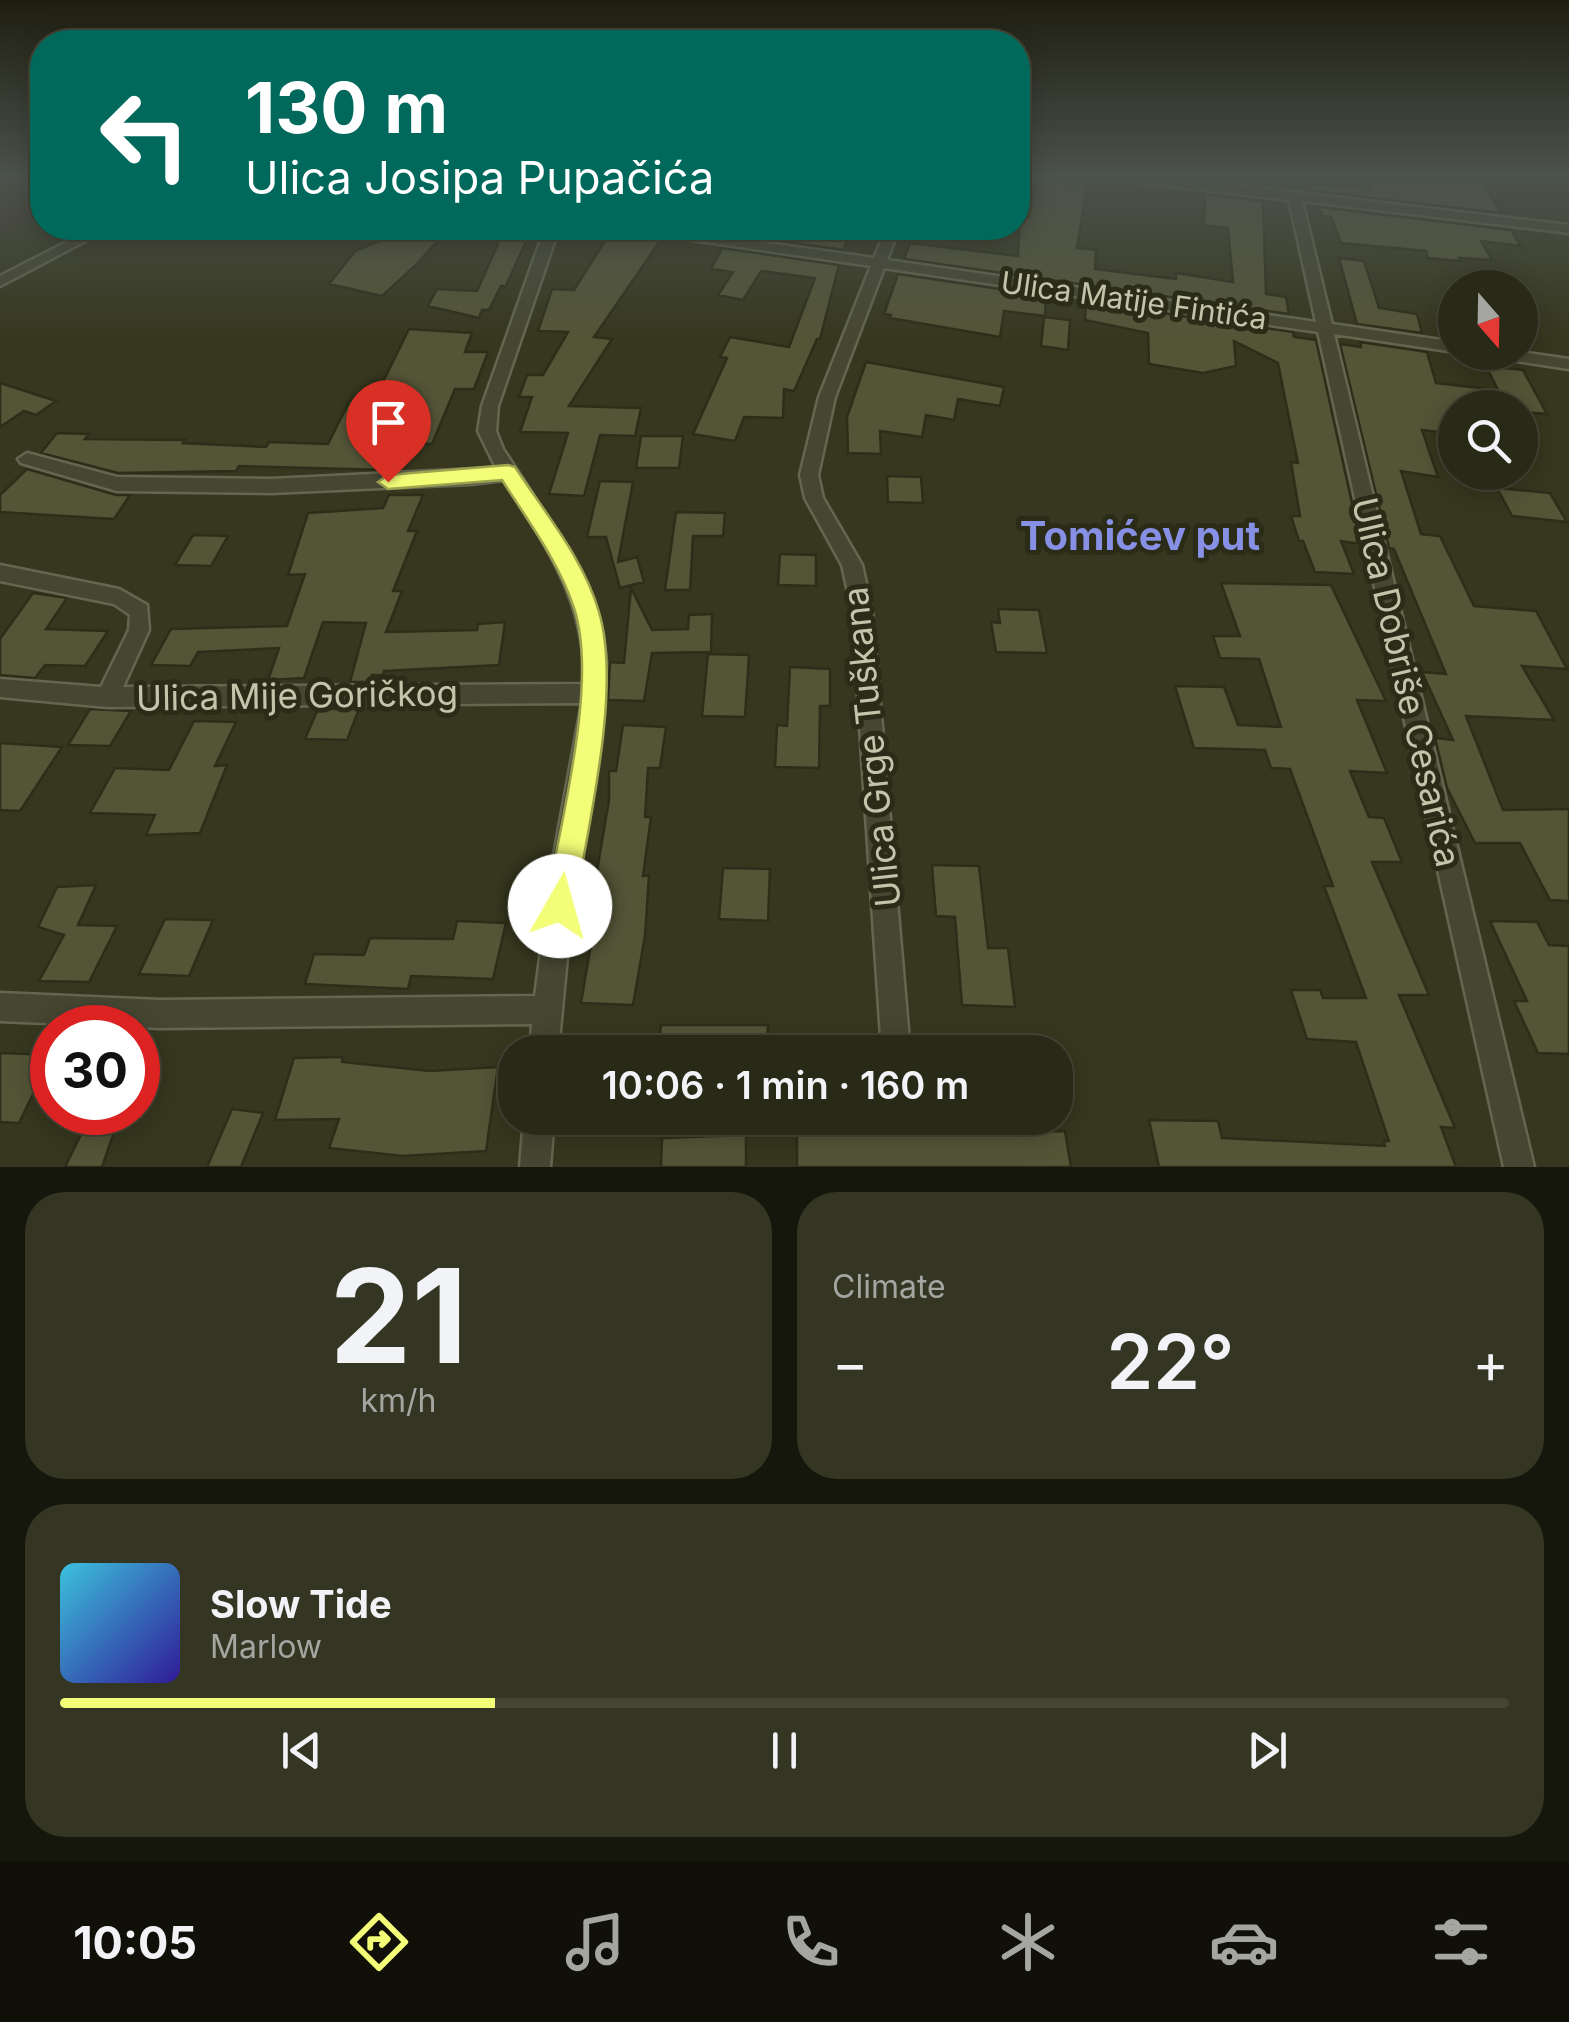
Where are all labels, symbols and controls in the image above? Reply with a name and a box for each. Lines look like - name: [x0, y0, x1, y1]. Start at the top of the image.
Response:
- text: 130 m: [245, 65, 448, 150]
- icon: left: [80, 70, 210, 200]
- text: Ulica Josipa Pupačića: [245, 150, 714, 205]
- street label: Ulica Matije Fintića: [999, 264, 1269, 336]
- north arrow: [1438, 270, 1538, 370]
- map controls: [1438, 270, 1538, 490]
- pin: [346, 380, 431, 483]
- button: search: [1438, 390, 1538, 490]
- icon: arrive: [361, 395, 416, 450]
- street label: Ulica Dobriše Cesarića: [1344, 493, 1470, 871]
- district label: Tomićev put: [1020, 511, 1260, 560]
- street label: Ulica Grge Tuškana: [833, 585, 909, 909]
- street label: Ulica Mije Goričkog: [136, 671, 458, 719]
- position arrow: [508, 854, 612, 958]
- speed limit sign: 30: [30, 1005, 160, 1135]
- text: 10:06 · 1 min · 160 m: [602, 1062, 969, 1108]
- text: 21: [330, 1237, 467, 1394]
- text: Climate: [832, 1267, 946, 1306]
- text: 22°: [1107, 1316, 1234, 1407]
- text: −: [832, 1330, 868, 1396]
- text: +: [1473, 1330, 1509, 1396]
- text: km/h: [360, 1381, 437, 1420]
- text: Slow Tide: [210, 1581, 392, 1627]
- text: Marlow: [210, 1627, 322, 1666]
- icon: previous: [274, 1723, 329, 1778]
- icon: pause: [757, 1723, 812, 1778]
- icon: next: [1240, 1723, 1295, 1778]
- icon: directions: [344, 1907, 414, 1977]
- icon: music: [560, 1907, 630, 1977]
- icon: phone: [776, 1907, 846, 1977]
- icon: climate: [993, 1907, 1063, 1977]
- icon: car: [1209, 1907, 1279, 1977]
- icon: filters: [1426, 1907, 1496, 1977]
- text: 10:05: [73, 1915, 197, 1970]

